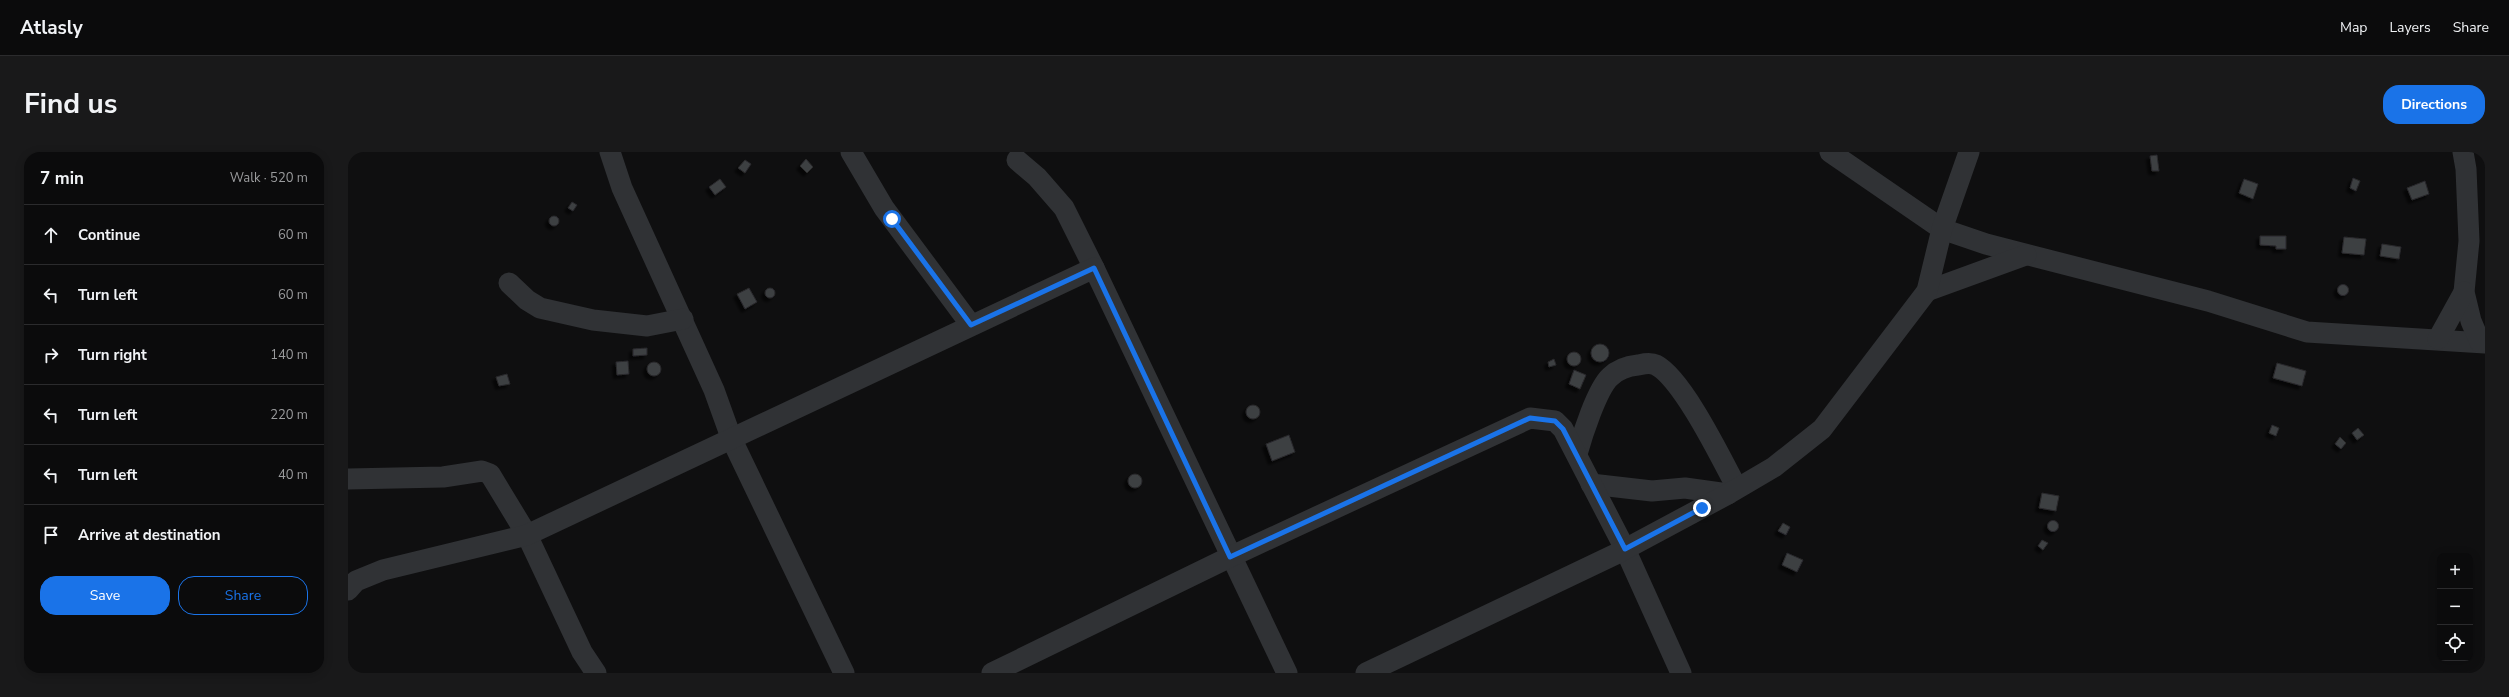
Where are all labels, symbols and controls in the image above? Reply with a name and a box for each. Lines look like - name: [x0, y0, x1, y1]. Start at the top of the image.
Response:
- text: Atlasly: [20, 15, 83, 41]
- text: Map: [2340, 18, 2367, 37]
- text: Layers: [2389, 18, 2431, 37]
- text: Share: [2453, 18, 2489, 37]
- text: Find us: [24, 85, 118, 123]
- button: Directions: [2383, 85, 2485, 124]
- text: 7 min: [40, 167, 84, 190]
- text: Walk · 520 m: [230, 169, 308, 187]
- route start: [883, 210, 901, 228]
- icon: ahead: [40, 224, 62, 246]
- text: Continue: [78, 225, 140, 245]
- text: 60 m: [278, 226, 308, 244]
- icon: left: [40, 284, 62, 306]
- text: Turn left: [78, 285, 137, 305]
- text: 60 m: [278, 286, 308, 304]
- icon: right: [40, 344, 62, 366]
- text: Turn right: [78, 345, 147, 365]
- text: 140 m: [270, 346, 308, 364]
- icon: left: [40, 404, 62, 426]
- text: Turn left: [78, 405, 137, 425]
- text: 220 m: [270, 406, 308, 424]
- icon: left: [40, 464, 62, 486]
- text: Turn left: [78, 465, 137, 485]
- text: 40 m: [278, 466, 308, 484]
- route end: [1693, 499, 1711, 517]
- icon: arrive: [40, 524, 62, 546]
- text: Arrive at destination: [78, 525, 221, 545]
- map controls: [2437, 553, 2473, 661]
- button: +: [2437, 553, 2473, 589]
- button: Save: [40, 576, 170, 615]
- button: Share: [178, 576, 308, 615]
- button: −: [2437, 589, 2473, 625]
- button: locate: [2437, 625, 2473, 661]

